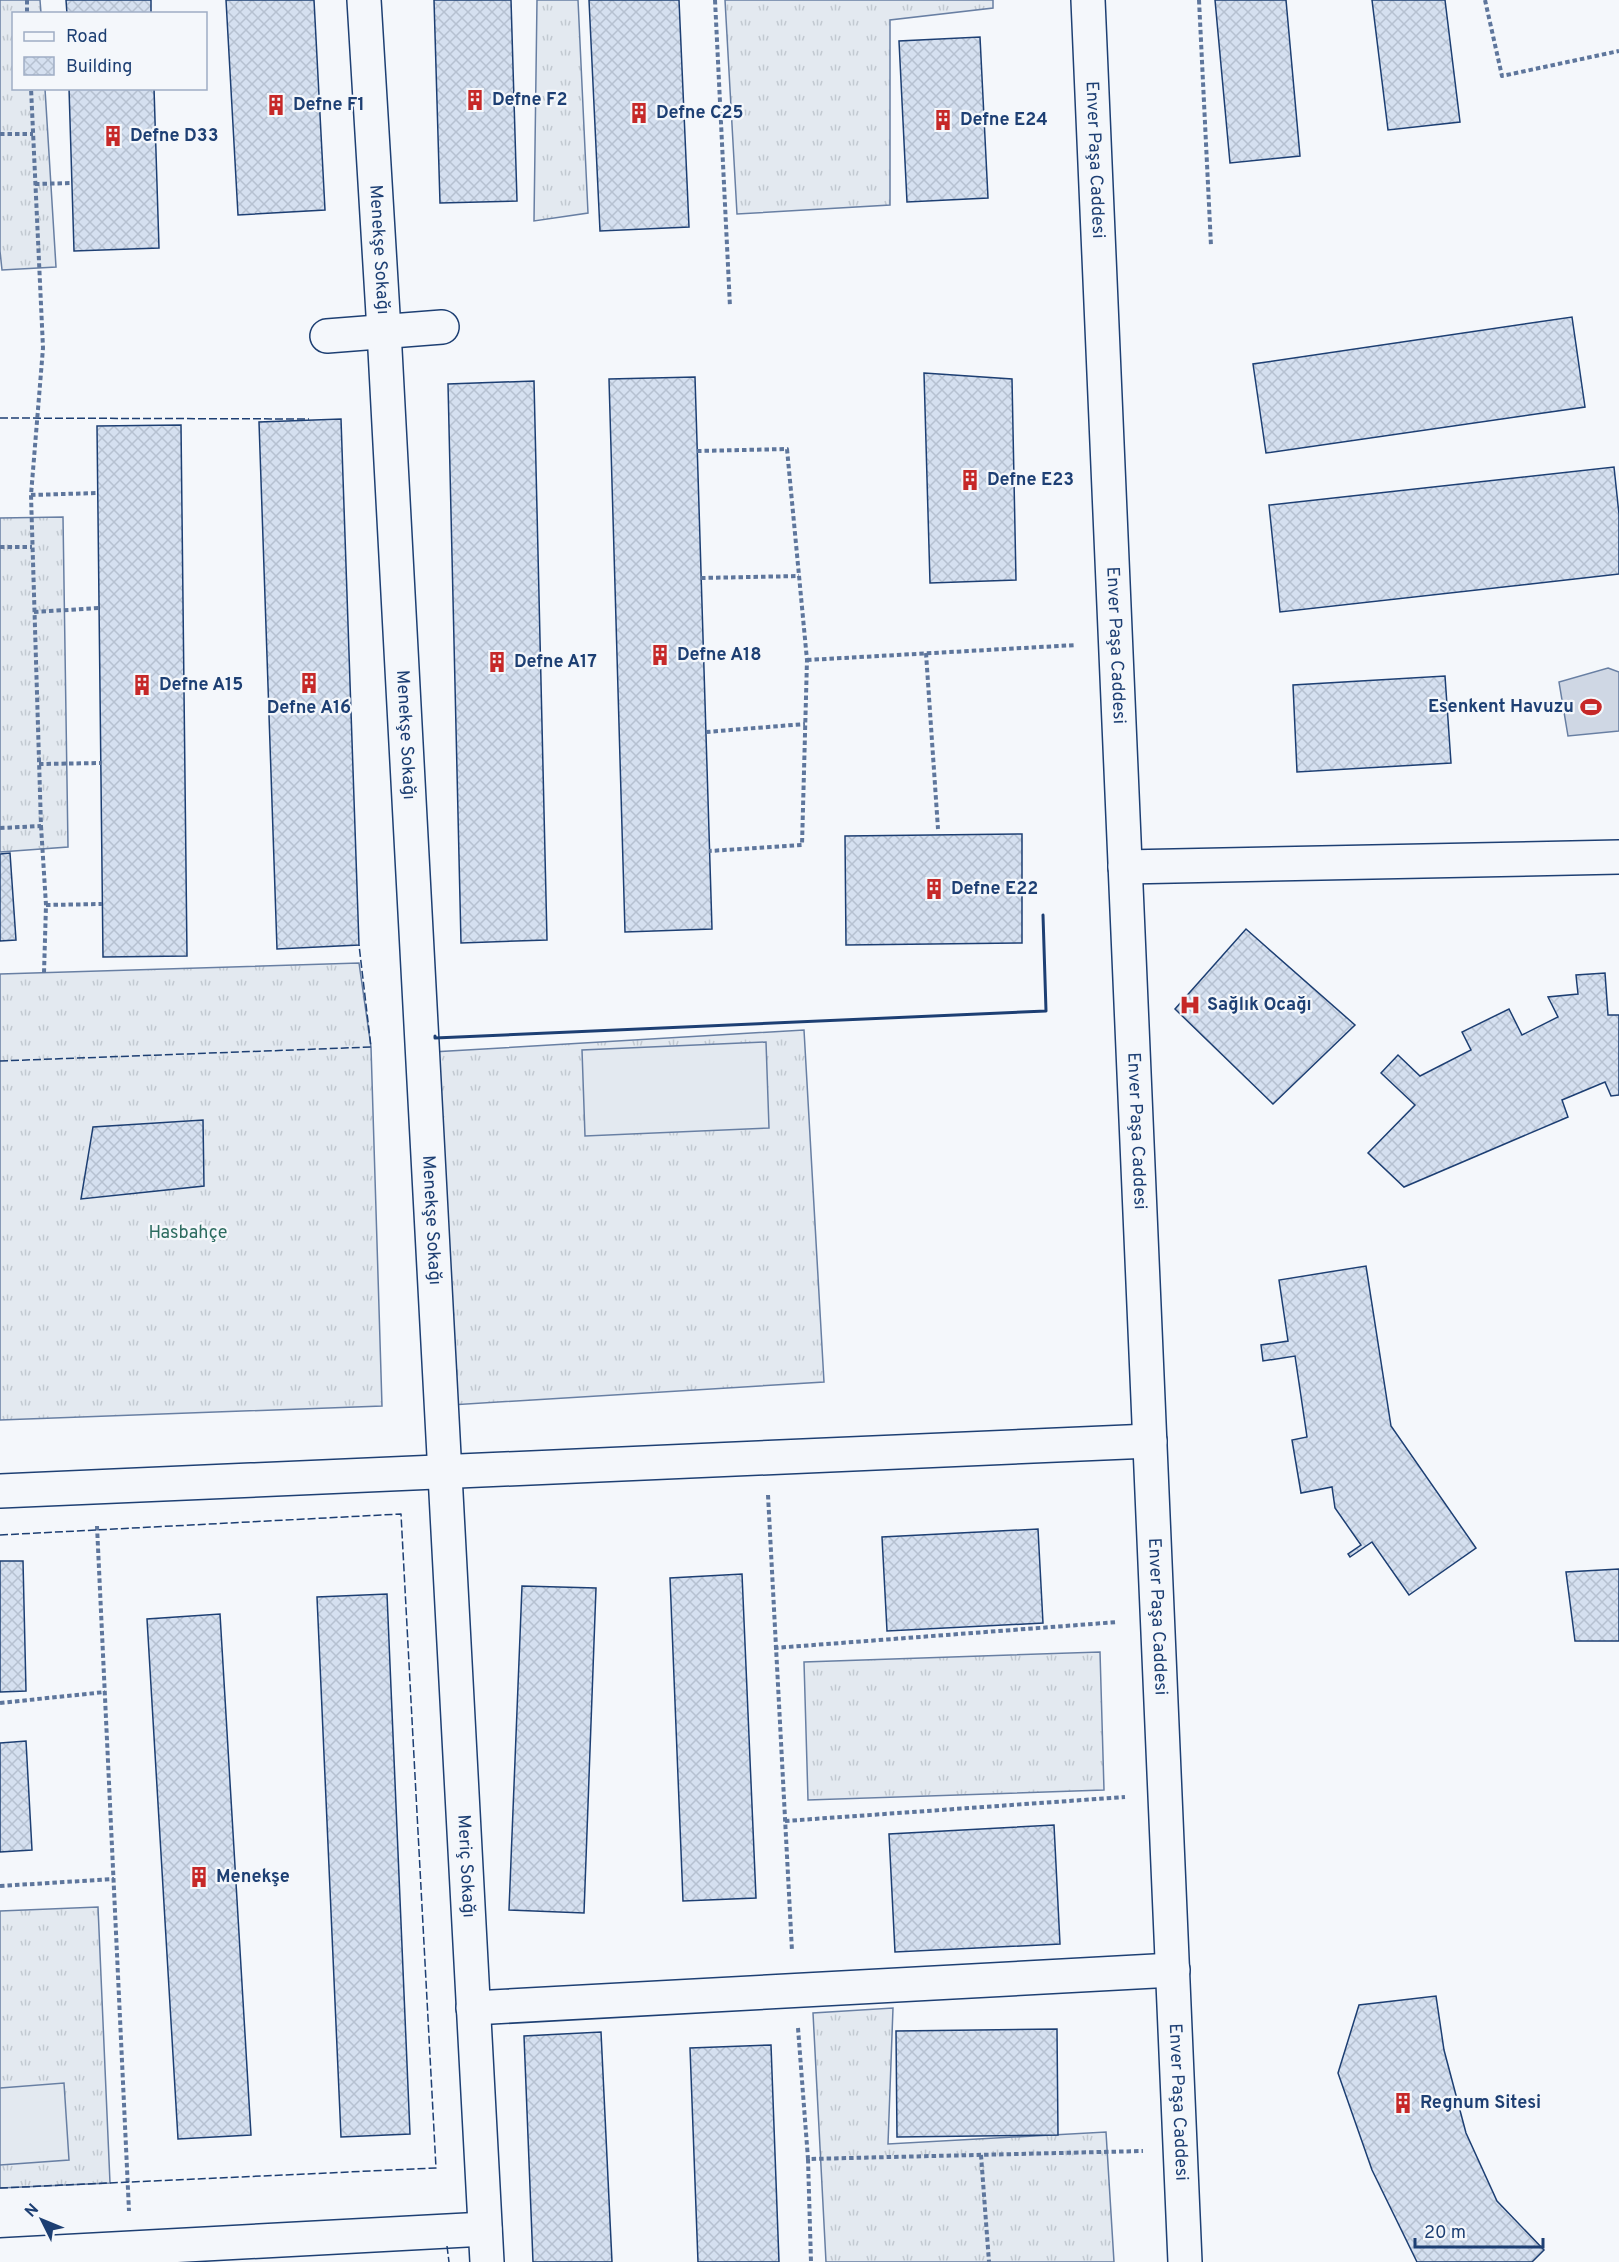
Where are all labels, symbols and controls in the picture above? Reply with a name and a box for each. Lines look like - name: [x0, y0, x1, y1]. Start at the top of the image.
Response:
- legend: [12, 12, 207, 90]
- text: Road: [66, 26, 108, 49]
- text: Building: [66, 56, 132, 79]
- street label: Enver Paşa Caddesi: [1080, 81, 1110, 239]
- building icon: Defne F2: [463, 88, 487, 112]
- place label: Defne F2: [492, 89, 567, 112]
- building icon: Defne F1: [264, 93, 288, 117]
- place label: Defne F1: [293, 94, 365, 117]
- building icon: Defne C25: [627, 101, 651, 125]
- place label: Defne C25: [656, 102, 744, 125]
- building icon: Defne E24: [931, 108, 955, 132]
- place label: Defne E24: [960, 109, 1048, 132]
- building icon: Defne D33: [101, 124, 125, 148]
- place label: Defne D33: [130, 125, 218, 148]
- street label: Menekşe Sokağı: [364, 184, 394, 315]
- building icon: Defne E23: [958, 468, 982, 492]
- place label: Defne E23: [987, 469, 1074, 492]
- street label: Enver Paşa Caddesi: [1101, 566, 1131, 725]
- building icon: Defne A18: [648, 643, 672, 667]
- place label: Defne A18: [677, 644, 762, 667]
- building icon: Defne A17: [485, 650, 509, 674]
- place label: Defne A17: [514, 651, 597, 674]
- street label: Menekşe Sokağı: [391, 669, 420, 800]
- building icon: Defne A16: [297, 671, 321, 695]
- building icon: Defne A15: [130, 673, 154, 697]
- place label: Defne A15: [159, 674, 243, 697]
- sports icon: Esenkent Havuzu: [1579, 695, 1603, 719]
- place label: Esenkent Havuzu: [1428, 696, 1574, 719]
- place label: Defne A16: [267, 697, 351, 720]
- building icon: Defne E22: [922, 877, 946, 901]
- place label: Defne E22: [951, 878, 1038, 901]
- hospital icon: Sağlık Ocağı: [1178, 993, 1202, 1017]
- place label: Sağlık Ocağı: [1207, 994, 1312, 1017]
- street label: Enver Paşa Caddesi: [1122, 1052, 1151, 1210]
- street label: Menekşe Sokağı: [416, 1155, 446, 1286]
- park label: Hasbahçe: [148, 1222, 228, 1245]
- street label: Enver Paşa Caddesi: [1142, 1537, 1172, 1696]
- street label: Meriç Sokağı: [452, 1814, 480, 1918]
- building icon: Menekşe: [187, 1865, 211, 1889]
- place label: Menekşe: [216, 1866, 290, 1889]
- street label: Enver Paşa Caddesi: [1163, 2023, 1193, 2181]
- building icon: Regnum Sitesi: [1391, 2091, 1415, 2115]
- place label: Regnum Sitesi: [1420, 2092, 1541, 2115]
- north arrow: [12, 2190, 72, 2250]
- text: N: [21, 2200, 44, 2222]
- scale bar: [1415, 2211, 1542, 2249]
- text: 20 m: [1424, 2222, 1466, 2245]

